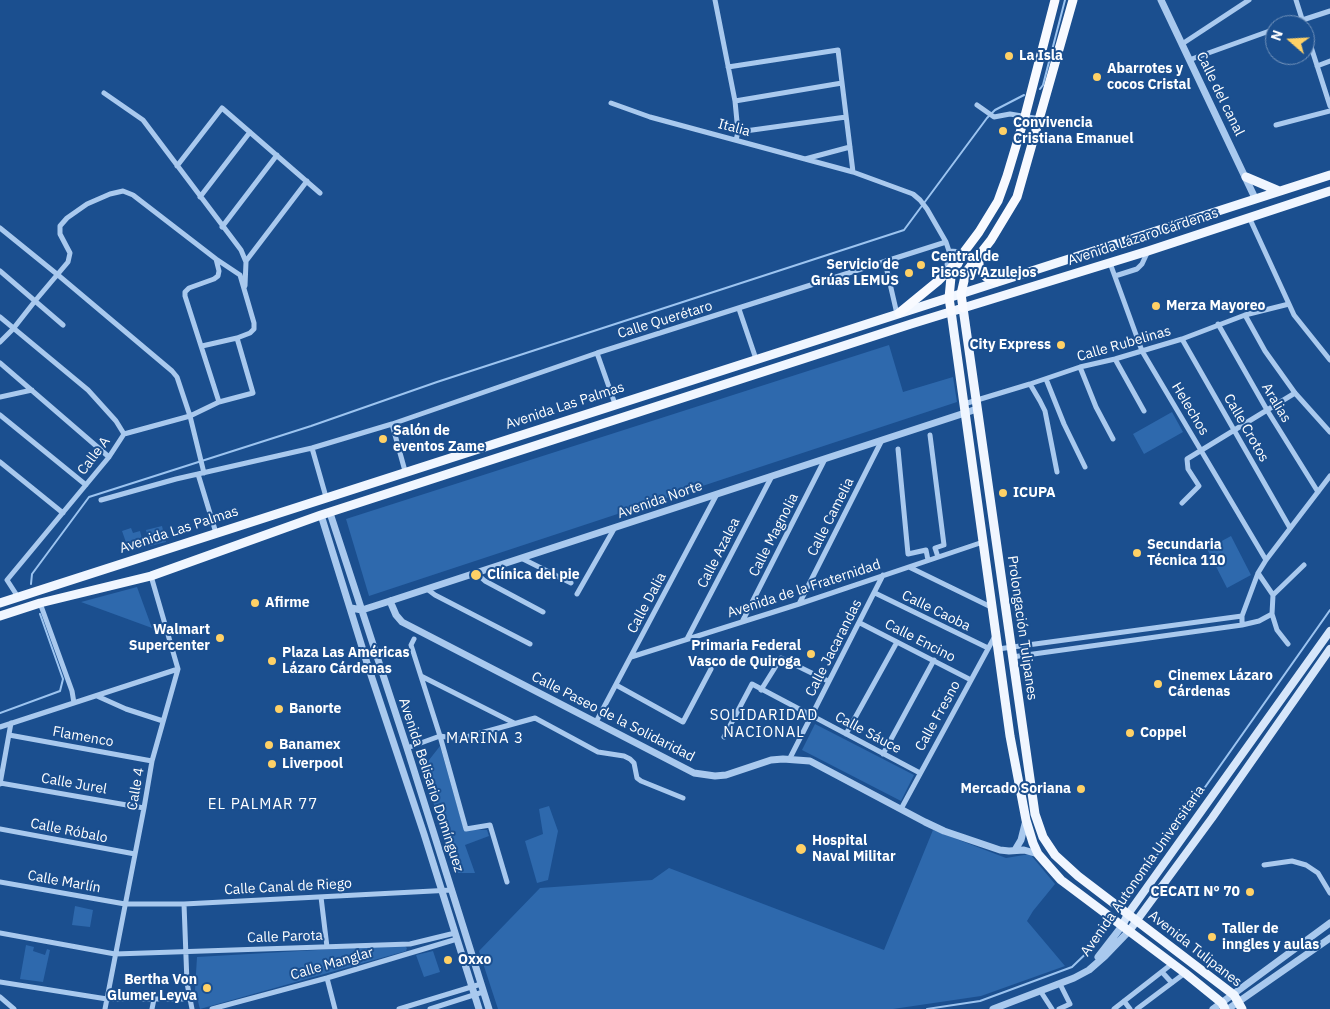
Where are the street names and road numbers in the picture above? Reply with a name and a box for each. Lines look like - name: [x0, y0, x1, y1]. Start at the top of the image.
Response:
- street label: Calle del canal: [1192, 49, 1248, 139]
- street label: Italia: [716, 116, 752, 140]
- street label: Avenida Lázaro Cárdenas: [1066, 205, 1220, 269]
- street label: Calle Querétaro: [616, 298, 714, 342]
- street label: Calle Rubelinas: [1075, 323, 1173, 365]
- street label: Avenida Las Palmas: [503, 379, 627, 433]
- street label: Helechos: [1168, 380, 1212, 438]
- street label: Aralias: [1258, 380, 1294, 426]
- street label: Calle Crotos: [1220, 391, 1272, 465]
- street label: Calle A: [74, 434, 114, 478]
- street label: Calle Camelia: [804, 475, 858, 559]
- street label: Avenida Norte: [615, 478, 705, 522]
- street label: Calle Magnolia: [746, 490, 802, 580]
- street label: Avenida Las Palmas: [117, 503, 241, 557]
- street label: Calle Azalea: [694, 515, 744, 591]
- street label: Prolongación Tulipanes: [1004, 555, 1040, 701]
- street label: Avenida de la Fraternidad: [725, 556, 883, 622]
- street label: Calle Dalia: [624, 570, 670, 636]
- street label: Calle Caoba: [899, 587, 973, 635]
- street label: Calle Jacarandas: [802, 597, 866, 699]
- street label: Calle Encino: [882, 616, 958, 666]
- street label: Calle Paseo de la Solidaridad: [529, 668, 697, 766]
- street label: Calle Fresno: [912, 678, 964, 754]
- street label: Avenida Belisario Domínguez: [395, 696, 467, 874]
- street label: Calle Sáuce: [832, 708, 904, 758]
- street label: Flamenco: [51, 723, 115, 751]
- street label: Calle 4: [124, 766, 148, 812]
- street label: Calle Jurel: [40, 770, 108, 798]
- street label: Avenida Autonomía Universitaria: [1077, 782, 1209, 960]
- street label: Calle Róbalo: [29, 815, 109, 847]
- street label: Calle Marlín: [26, 867, 102, 897]
- street label: Calle Canal de Riego: [224, 875, 352, 899]
- street label: Avenida Tulipanes: [1145, 907, 1245, 991]
- street label: Calle Parota: [247, 927, 323, 947]
- street label: Calle Manglar: [289, 944, 375, 984]

